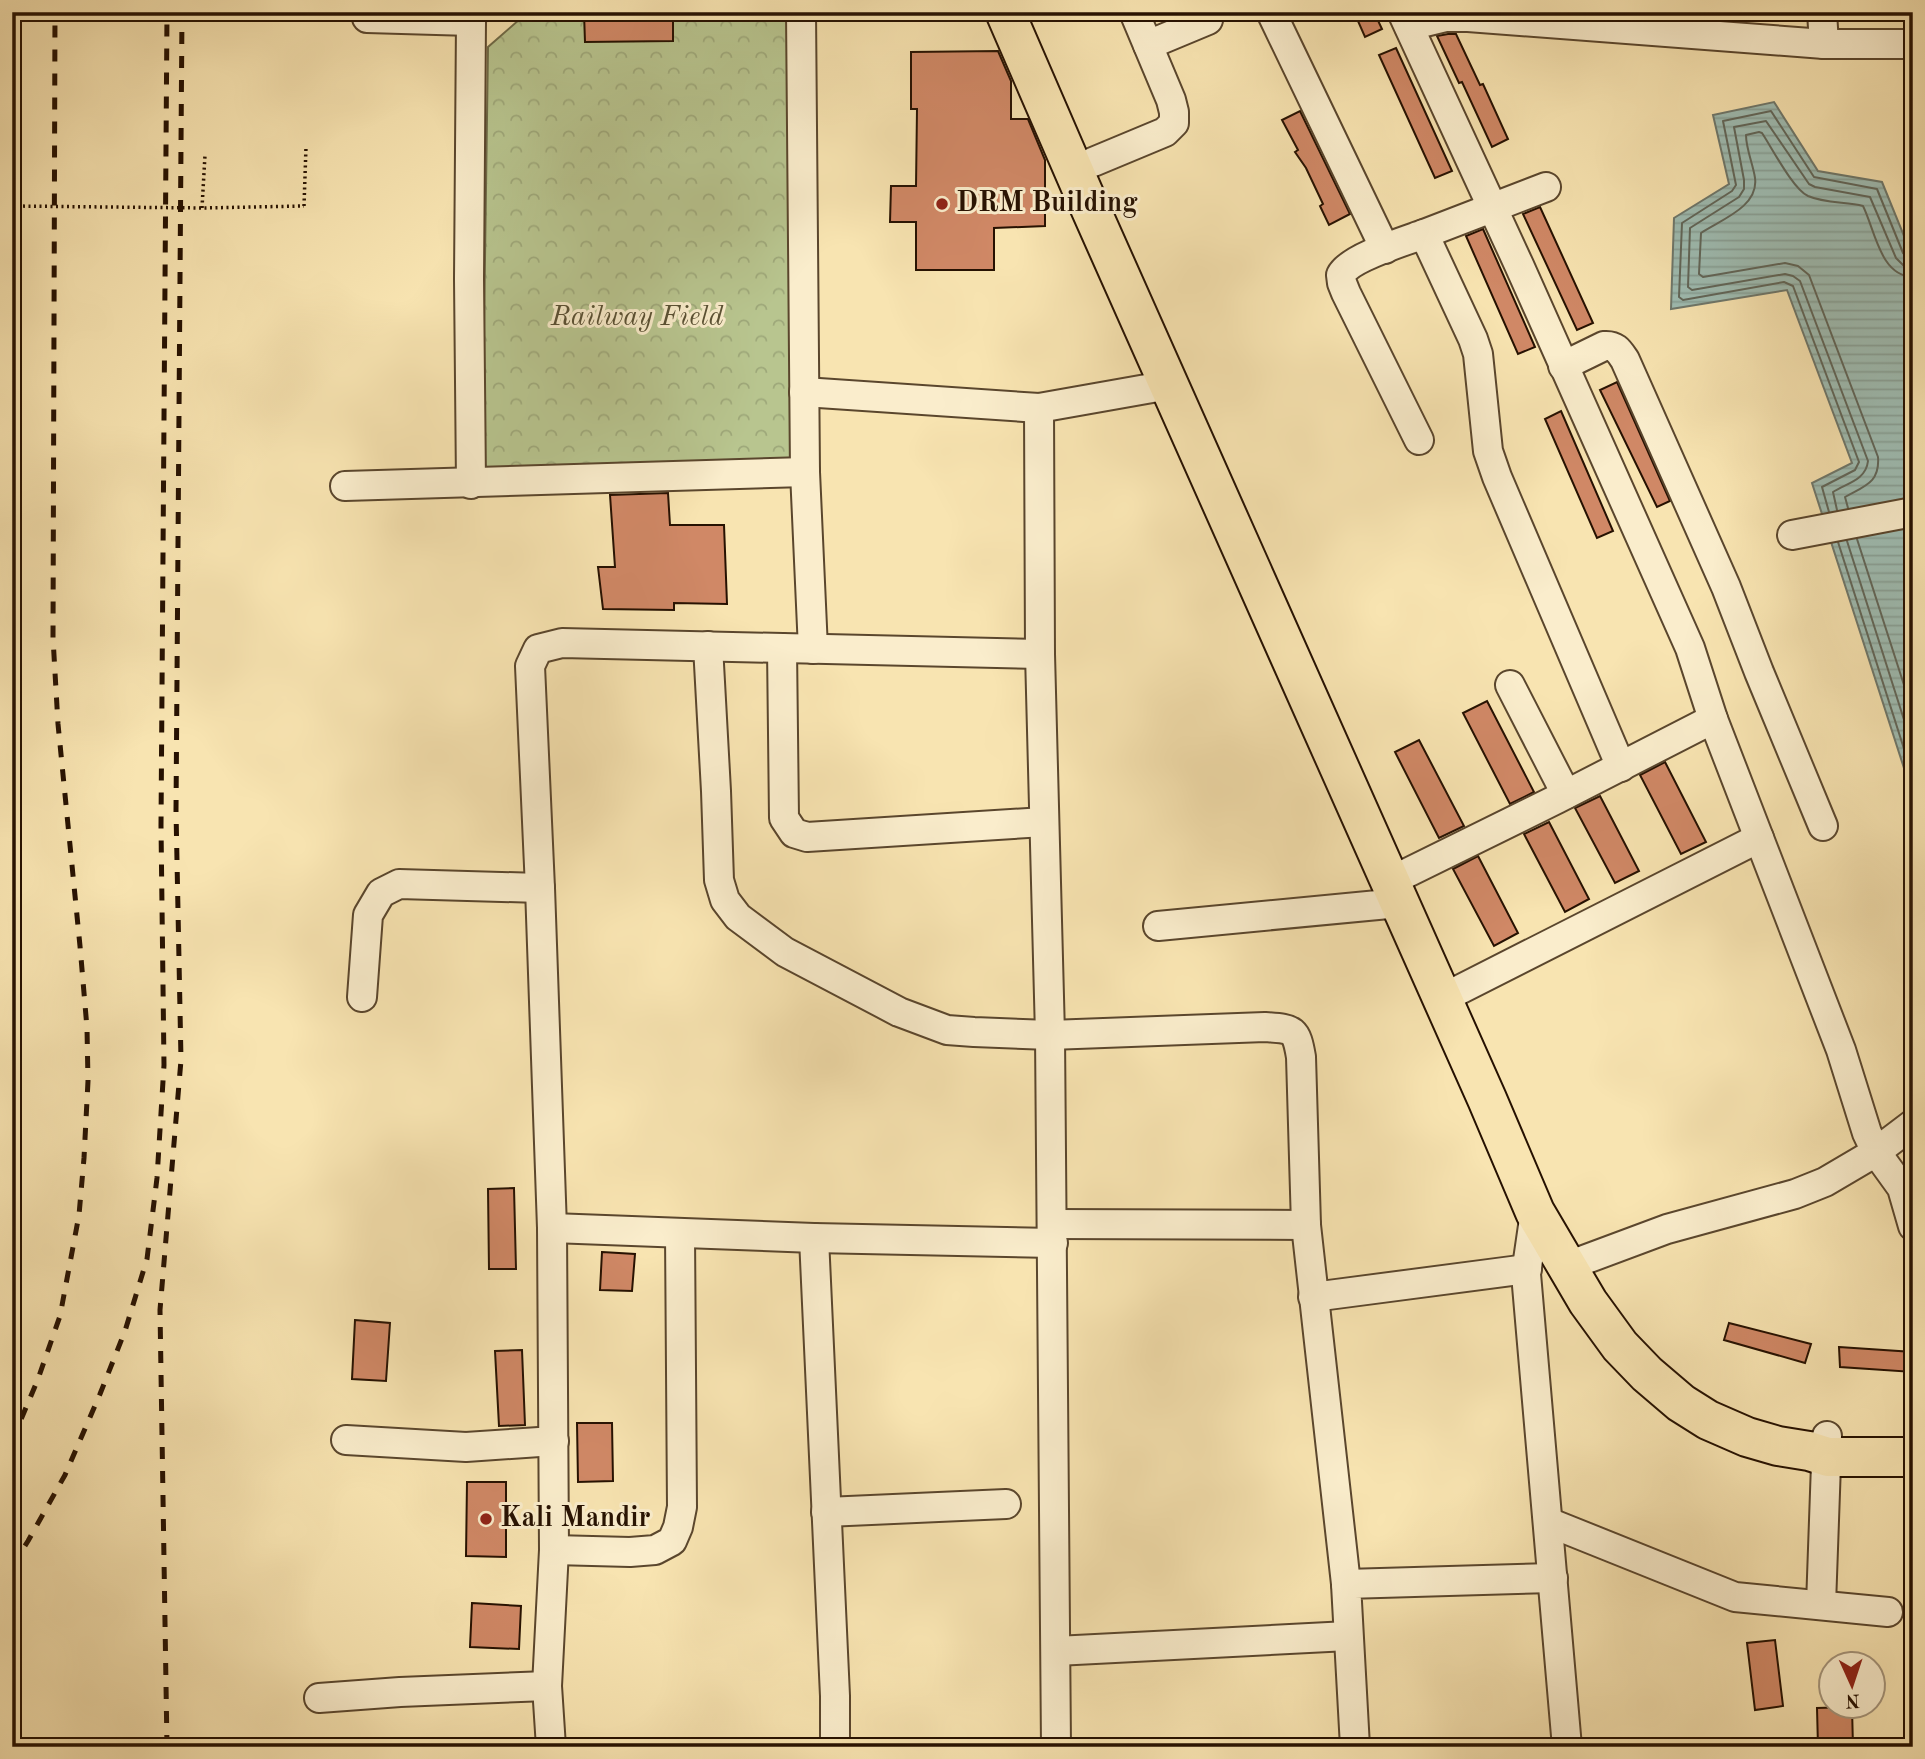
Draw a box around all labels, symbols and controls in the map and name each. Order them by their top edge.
place label: DRM Building [956,190,1138,218]
marker: DRM Building [934,196,950,212]
park label: Railway Field [550,304,724,332]
place label: Kali Mandir [500,1505,651,1533]
marker: Kali Mandir [478,1511,494,1527]
north arrow [1816,1650,1886,1720]
text: N [1845,1690,1861,1709]

